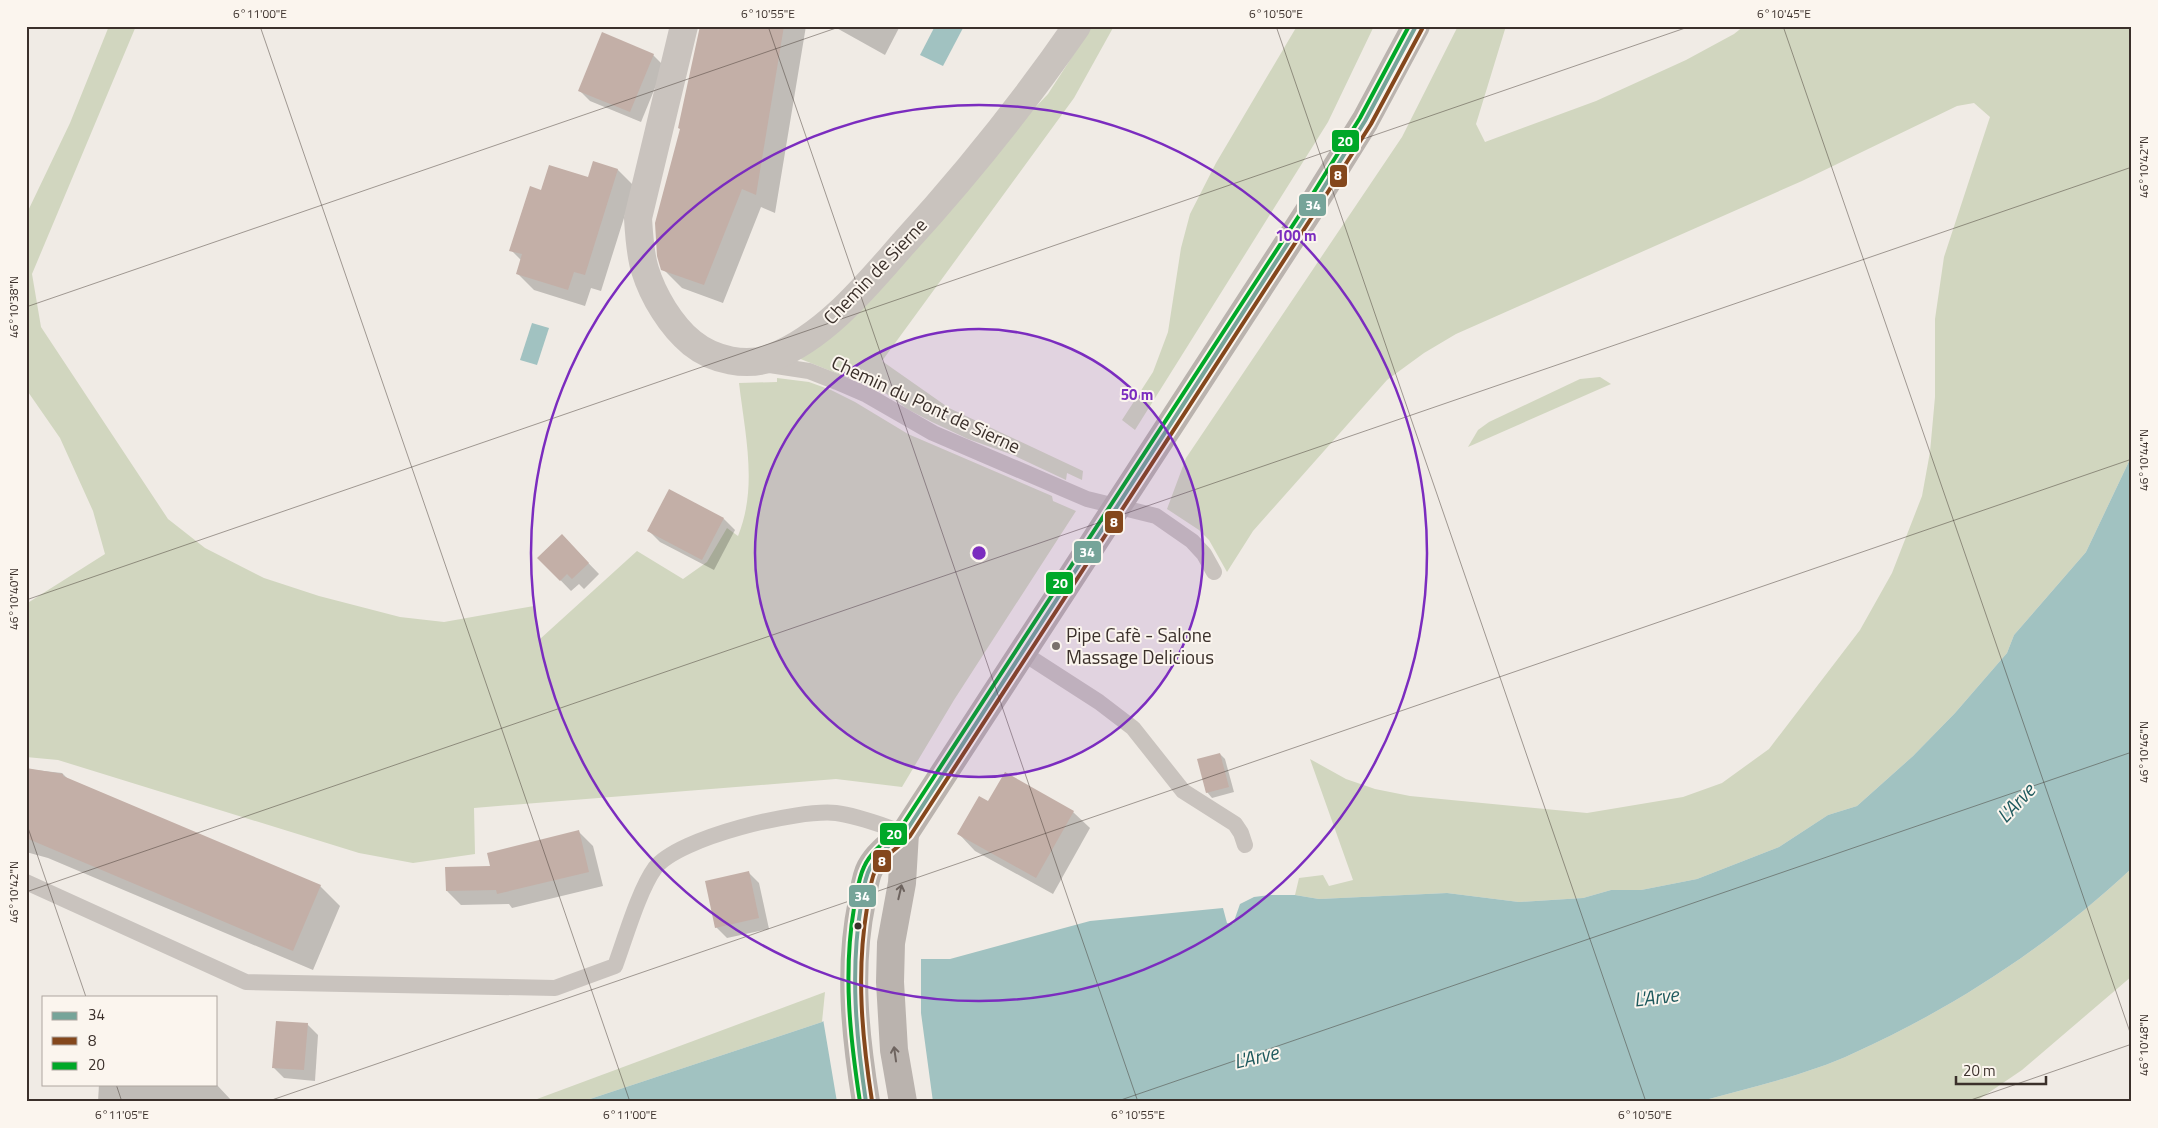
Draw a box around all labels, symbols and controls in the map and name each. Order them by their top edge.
text: 6°11'00"E [233,4,287,23]
text: 6°10'55"E [741,4,795,23]
text: 6°10'50"E [1249,4,1303,23]
text: 6°10'45"E [1757,4,1811,23]
line badge: 20 [1331,129,1360,153]
text: 20 [1337,130,1353,151]
text: 46°10'42"N [2134,136,2153,198]
line badge: 8 [1329,164,1348,188]
text: 8 [1334,164,1342,185]
line badge: 34 [1298,193,1327,217]
text: 34 [1305,194,1321,215]
street label: Chemin de Sierne [816,211,933,331]
text: 100 m [1275,224,1317,247]
text: 46°10'38"N [4,276,23,338]
street label: Chemin du Pont de Sierne [827,347,1025,460]
text: 50 m [1121,383,1153,406]
text: 46°10'44"N [2134,429,2153,491]
line badge: 8 [1104,510,1124,534]
text: 8 [1110,511,1118,532]
line badge: 34 [1073,540,1102,564]
text: 34 [1079,541,1095,562]
centre of rings [970,544,988,562]
text: 46°10'40"N [4,568,23,630]
line badge: 20 [1045,571,1074,595]
text: 20 [1052,572,1068,593]
place label: Pipe Cafè - Salone Massage Delicious [1066,620,1214,671]
marker: Pipe Cafè - Salone Massage Delicious [1050,640,1062,652]
text: 46°10'46"N [2134,721,2153,783]
water label: L'Arve [1989,774,2043,830]
line badge: 20 [879,822,908,846]
text: 20 [886,823,902,844]
line badge: 8 [872,849,892,873]
text: 8 [878,850,886,871]
text: 46°10'42"N [4,861,23,923]
line badge: 34 [848,884,877,908]
text: 34 [854,885,870,906]
one-way arrow [896,885,905,901]
unlabelled marker [853,921,863,931]
water label: L'Arve [1632,978,1682,1015]
legend [42,996,218,1086]
text: 34 [88,1003,105,1026]
text: 46°10'48"N [2134,1014,2153,1076]
text: 8 [88,1029,96,1052]
water label: L'Arve [1231,1036,1283,1077]
one-way arrow [890,1046,900,1062]
text: 20 [88,1053,105,1076]
scale bar [1956,1053,2046,1085]
text: 20 m [1963,1059,1996,1082]
text: 6°11'05"E [95,1105,149,1124]
text: 6°11'00"E [603,1105,657,1124]
text: 6°10'55"E [1111,1105,1165,1124]
text: 6°10'50"E [1618,1105,1672,1124]

